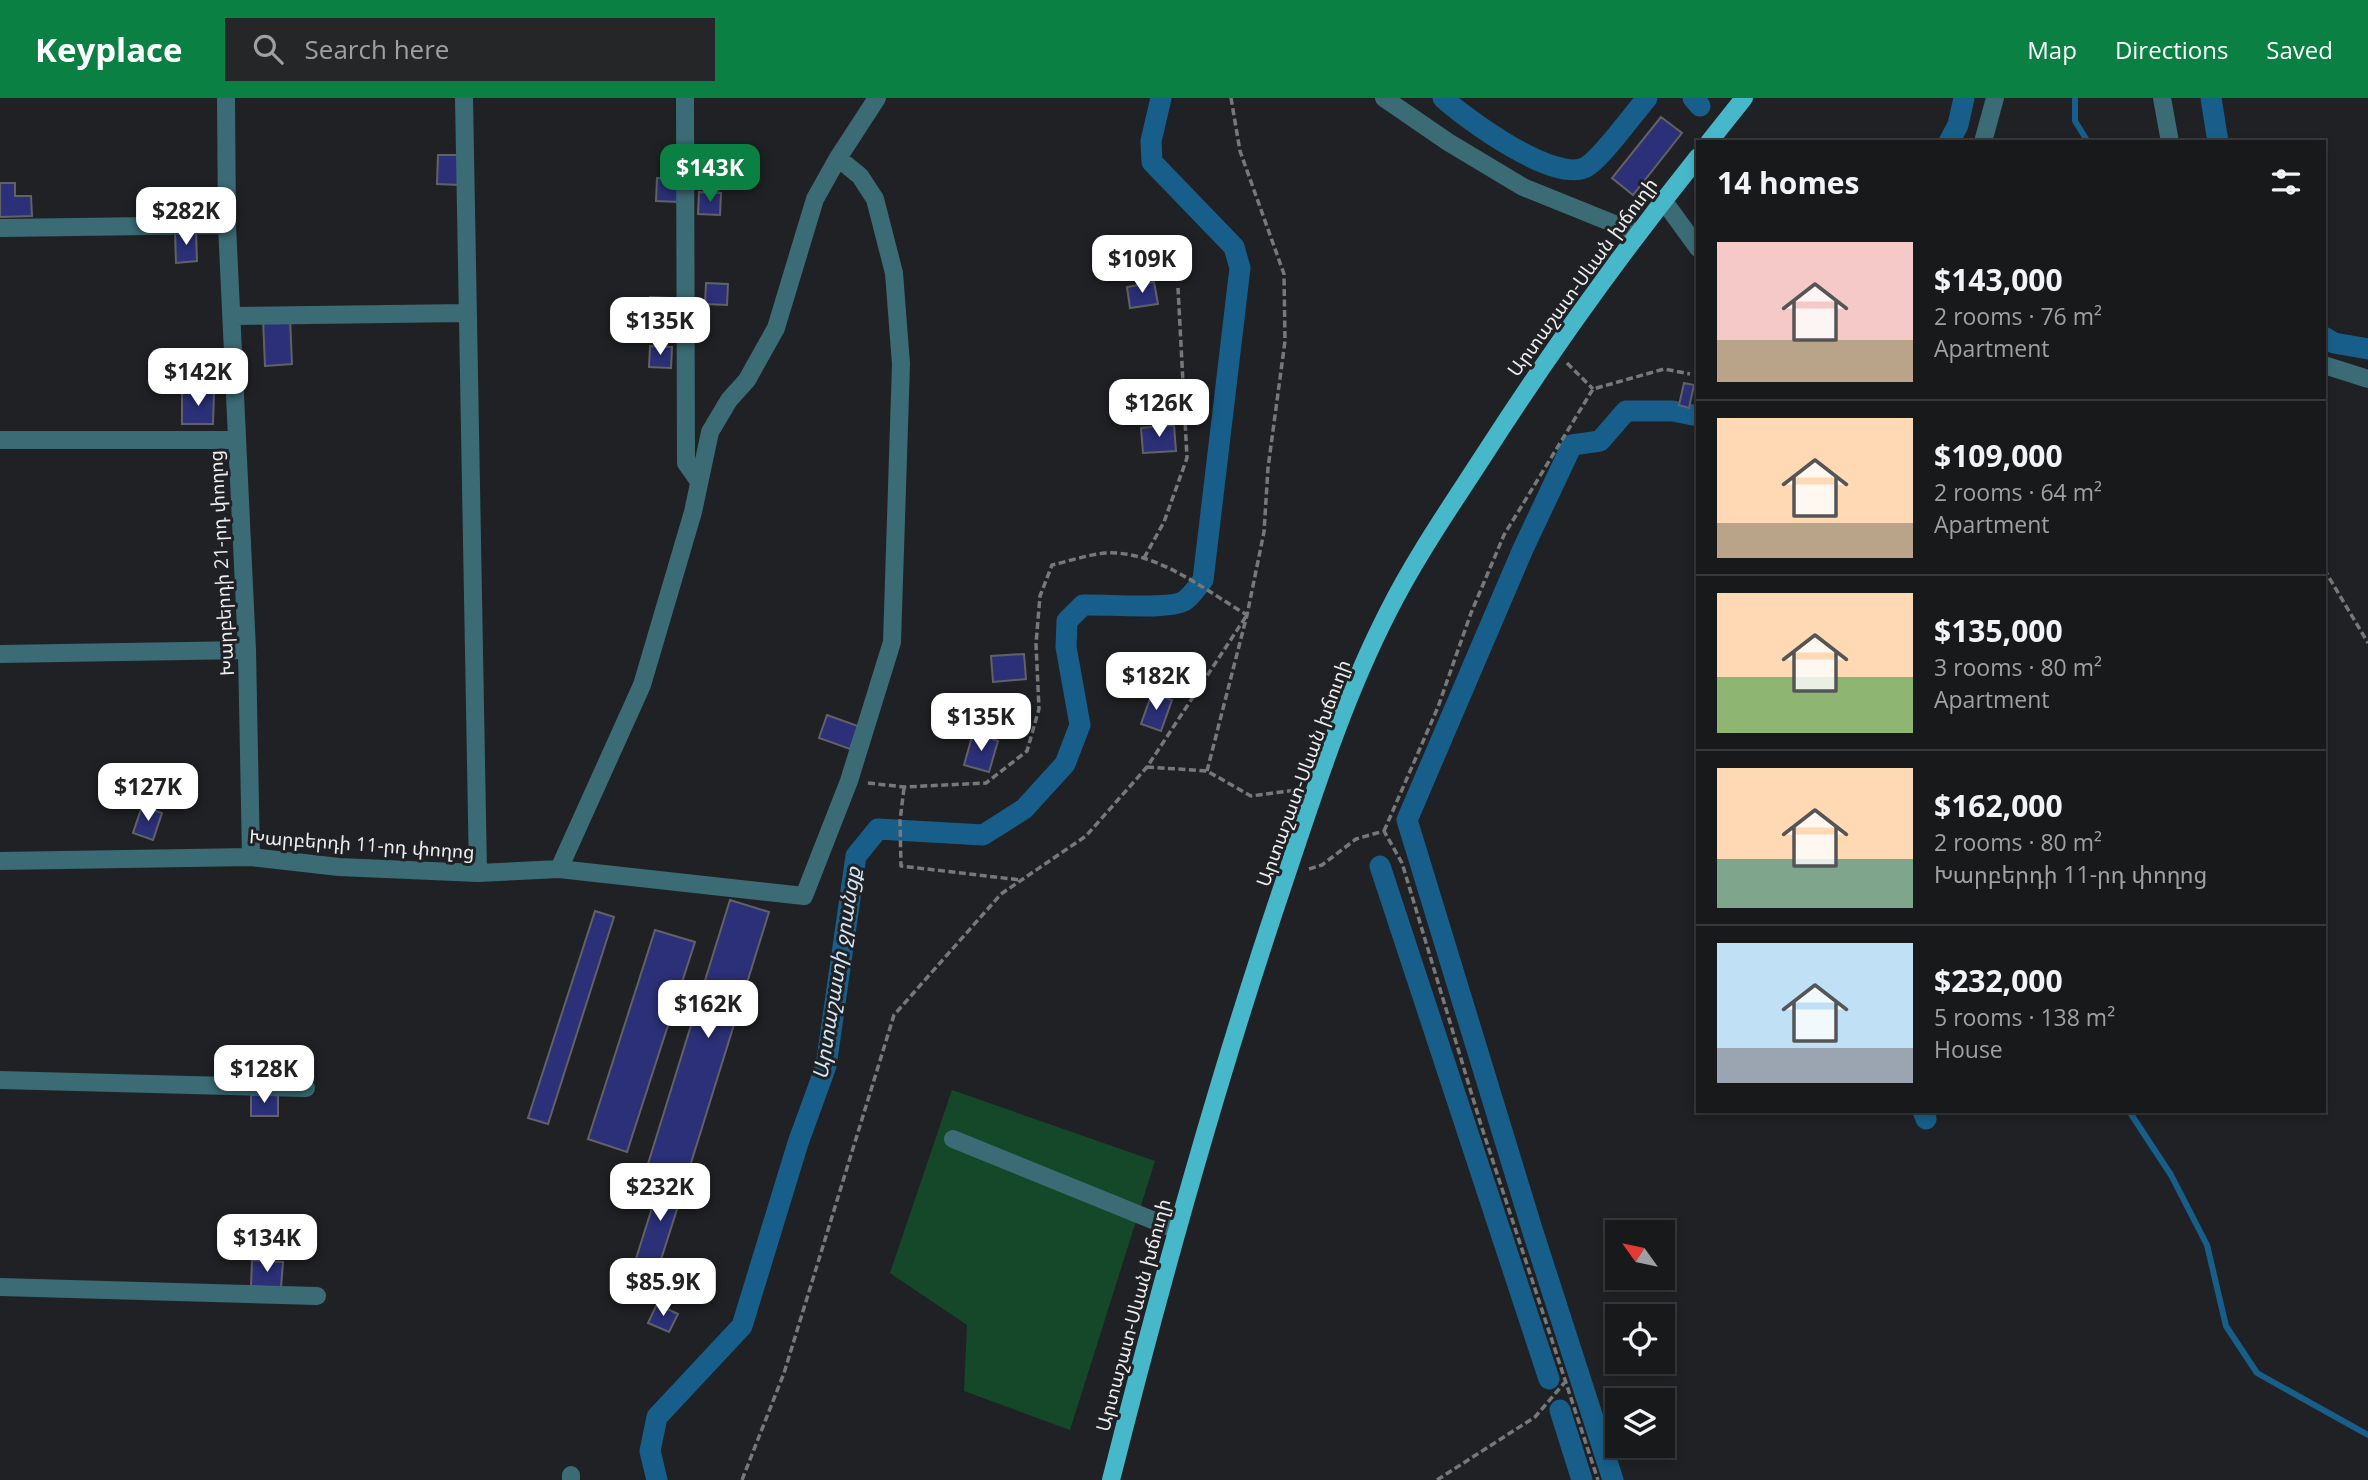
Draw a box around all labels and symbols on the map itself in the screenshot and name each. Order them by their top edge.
pin: $143K [661,144,759,204]
street label: Արտաշատ-Սևան խճուղի [1501,172,1663,382]
pin: $282K [137,188,235,247]
pin: $109K [1093,236,1191,295]
pin: $135K [611,298,709,357]
pin: $142K [149,348,247,408]
pin: $126K [1110,380,1208,439]
street label: Խարբերդի 21-րդ փողոց [202,450,240,676]
pin: $182K [1107,652,1205,712]
street label: Արտաշատ-Սևան խճուղի [1250,656,1356,890]
pin: $135K [932,694,1030,753]
pin: $127K [99,764,197,823]
street label: Խարբերդի 11-րդ փողոց [248,823,476,865]
water label: Արտաշատի ջրանցք [805,863,867,1081]
pin: $162K [659,981,757,1040]
pin: $128K [215,1046,313,1105]
pin: $232K [611,1164,709,1223]
street label: Արտաշատ-Սևան խճուղի [1089,1196,1177,1434]
pin: $134K [218,1214,316,1274]
north arrow [1605,1220,1675,1290]
pin: $85.9K [606,1258,720,1318]

